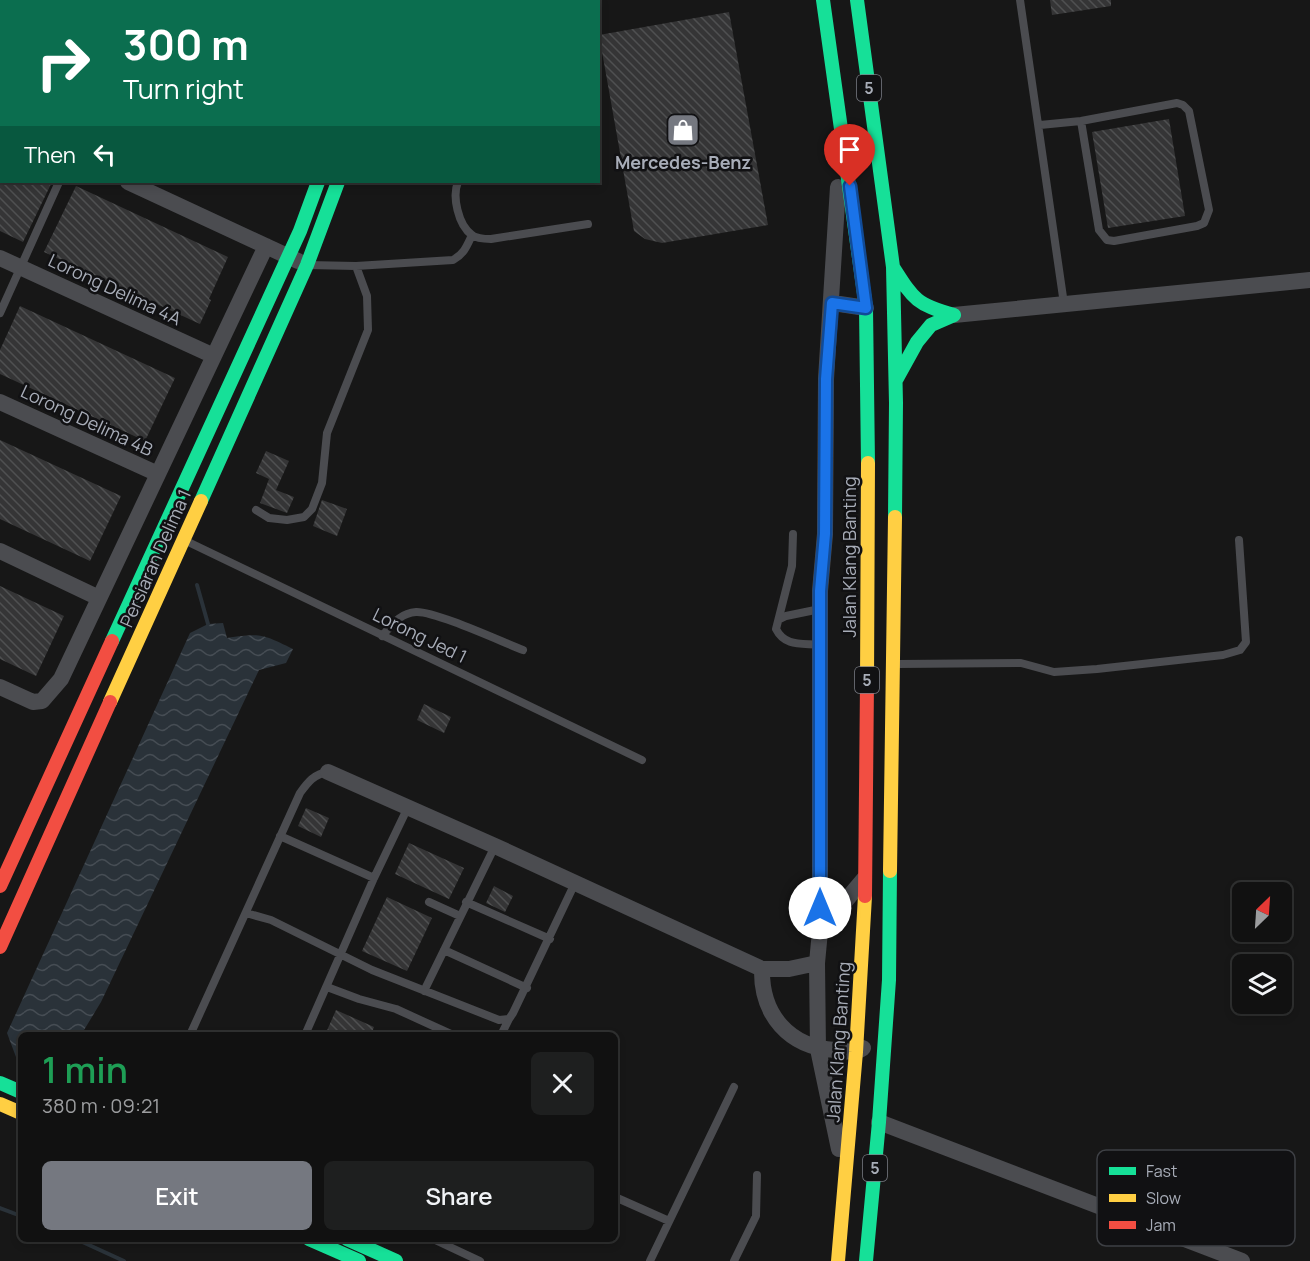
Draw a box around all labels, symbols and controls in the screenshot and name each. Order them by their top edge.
text: 300 m [123,15,249,73]
icon: right [24,24,102,102]
text: Turn right [123,70,244,107]
road number: 5 [857,75,881,101]
shop icon: Mercedes-Benz [665,112,701,148]
pin [824,124,875,186]
icon: arrive [833,133,866,166]
icon: left [88,138,121,171]
text: Then [24,140,76,170]
place label: Mercedes-Benz [615,150,751,174]
street label: Lorong Delima 4A [45,248,186,331]
street label: Lorong Delima 4B [17,379,157,461]
street label: Jalan Klang Banting [837,476,861,638]
street label: Persiaran Delima 1 [114,485,196,631]
street label: Lorong Jed 1 [369,602,471,668]
road number: 5 [855,667,879,693]
position arrow [788,876,852,940]
north arrow [1232,882,1292,942]
map controls [1232,882,1292,1014]
button: layers [1232,954,1292,1014]
street label: Jalan Klang Banting [820,961,856,1123]
text: 1 min [42,1045,128,1094]
button: close [531,1052,594,1115]
text: 380 m · 09:21 [42,1092,160,1119]
legend [1097,1150,1295,1246]
road number: 5 [863,1155,887,1181]
text: Fast [1146,1160,1177,1182]
button: Exit [42,1161,312,1230]
button: Share [324,1161,594,1230]
text: Slow [1146,1187,1181,1209]
text: Jam [1146,1214,1176,1236]

